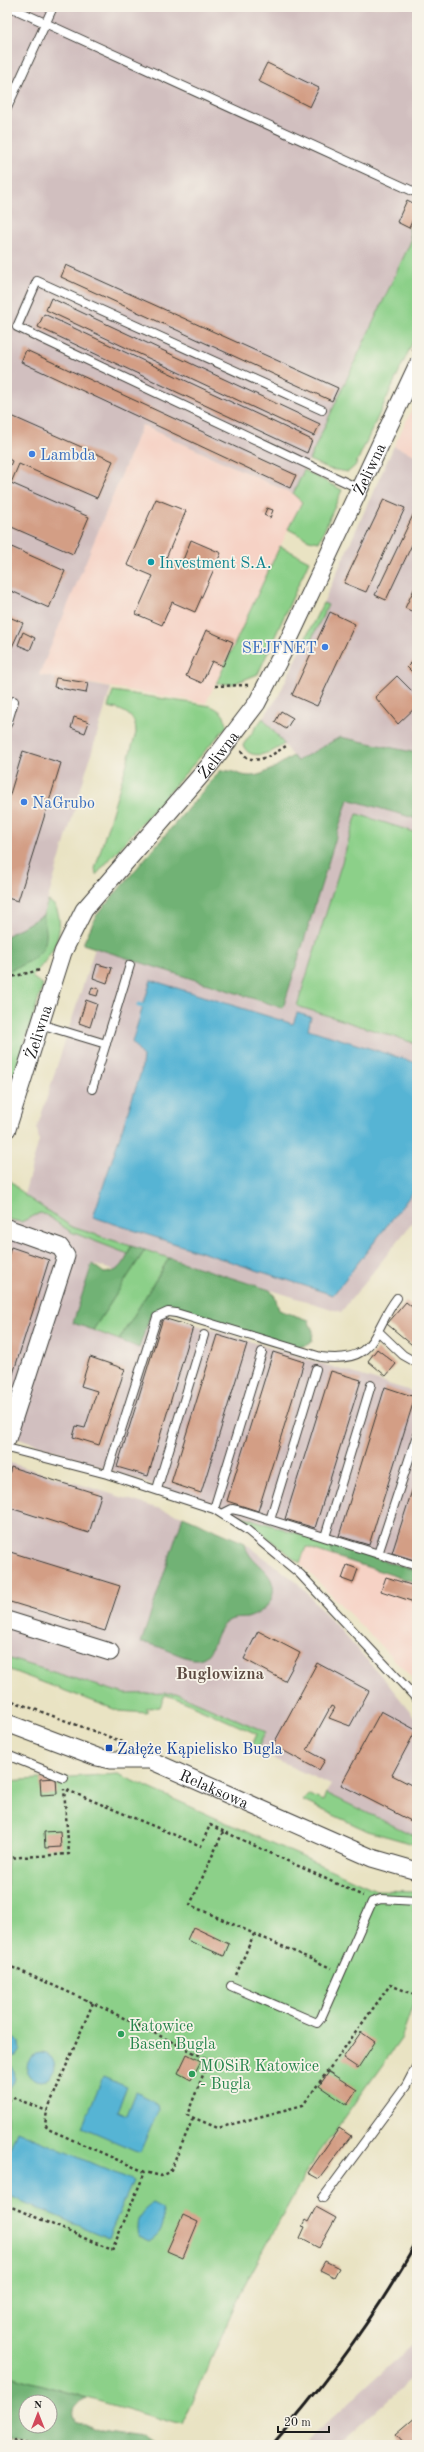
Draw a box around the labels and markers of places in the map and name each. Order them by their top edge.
place label: Lambda [40,448,96,464]
marker: Lambda [27,449,37,459]
place label: Investment S.A. [159,556,271,572]
marker: Investment S.A. [146,557,156,567]
place label: SEJFNET [242,641,317,657]
marker: SEJFNET [320,642,330,652]
place label: NaGrubo [32,796,95,812]
marker: NaGrubo [19,797,29,807]
place label: Załęże Kąpielisko Bugla [117,1742,283,1758]
marker: Załęże Kąpielisko Bugla [104,1743,114,1753]
place label: Katowice Basen Bugla [129,2019,216,2053]
marker: Katowice Basen Bugla [116,2029,126,2039]
place label: MOSiR Katowice - Bugla [200,2059,319,2093]
marker: MOSiR Katowice - Bugla [187,2069,197,2079]

